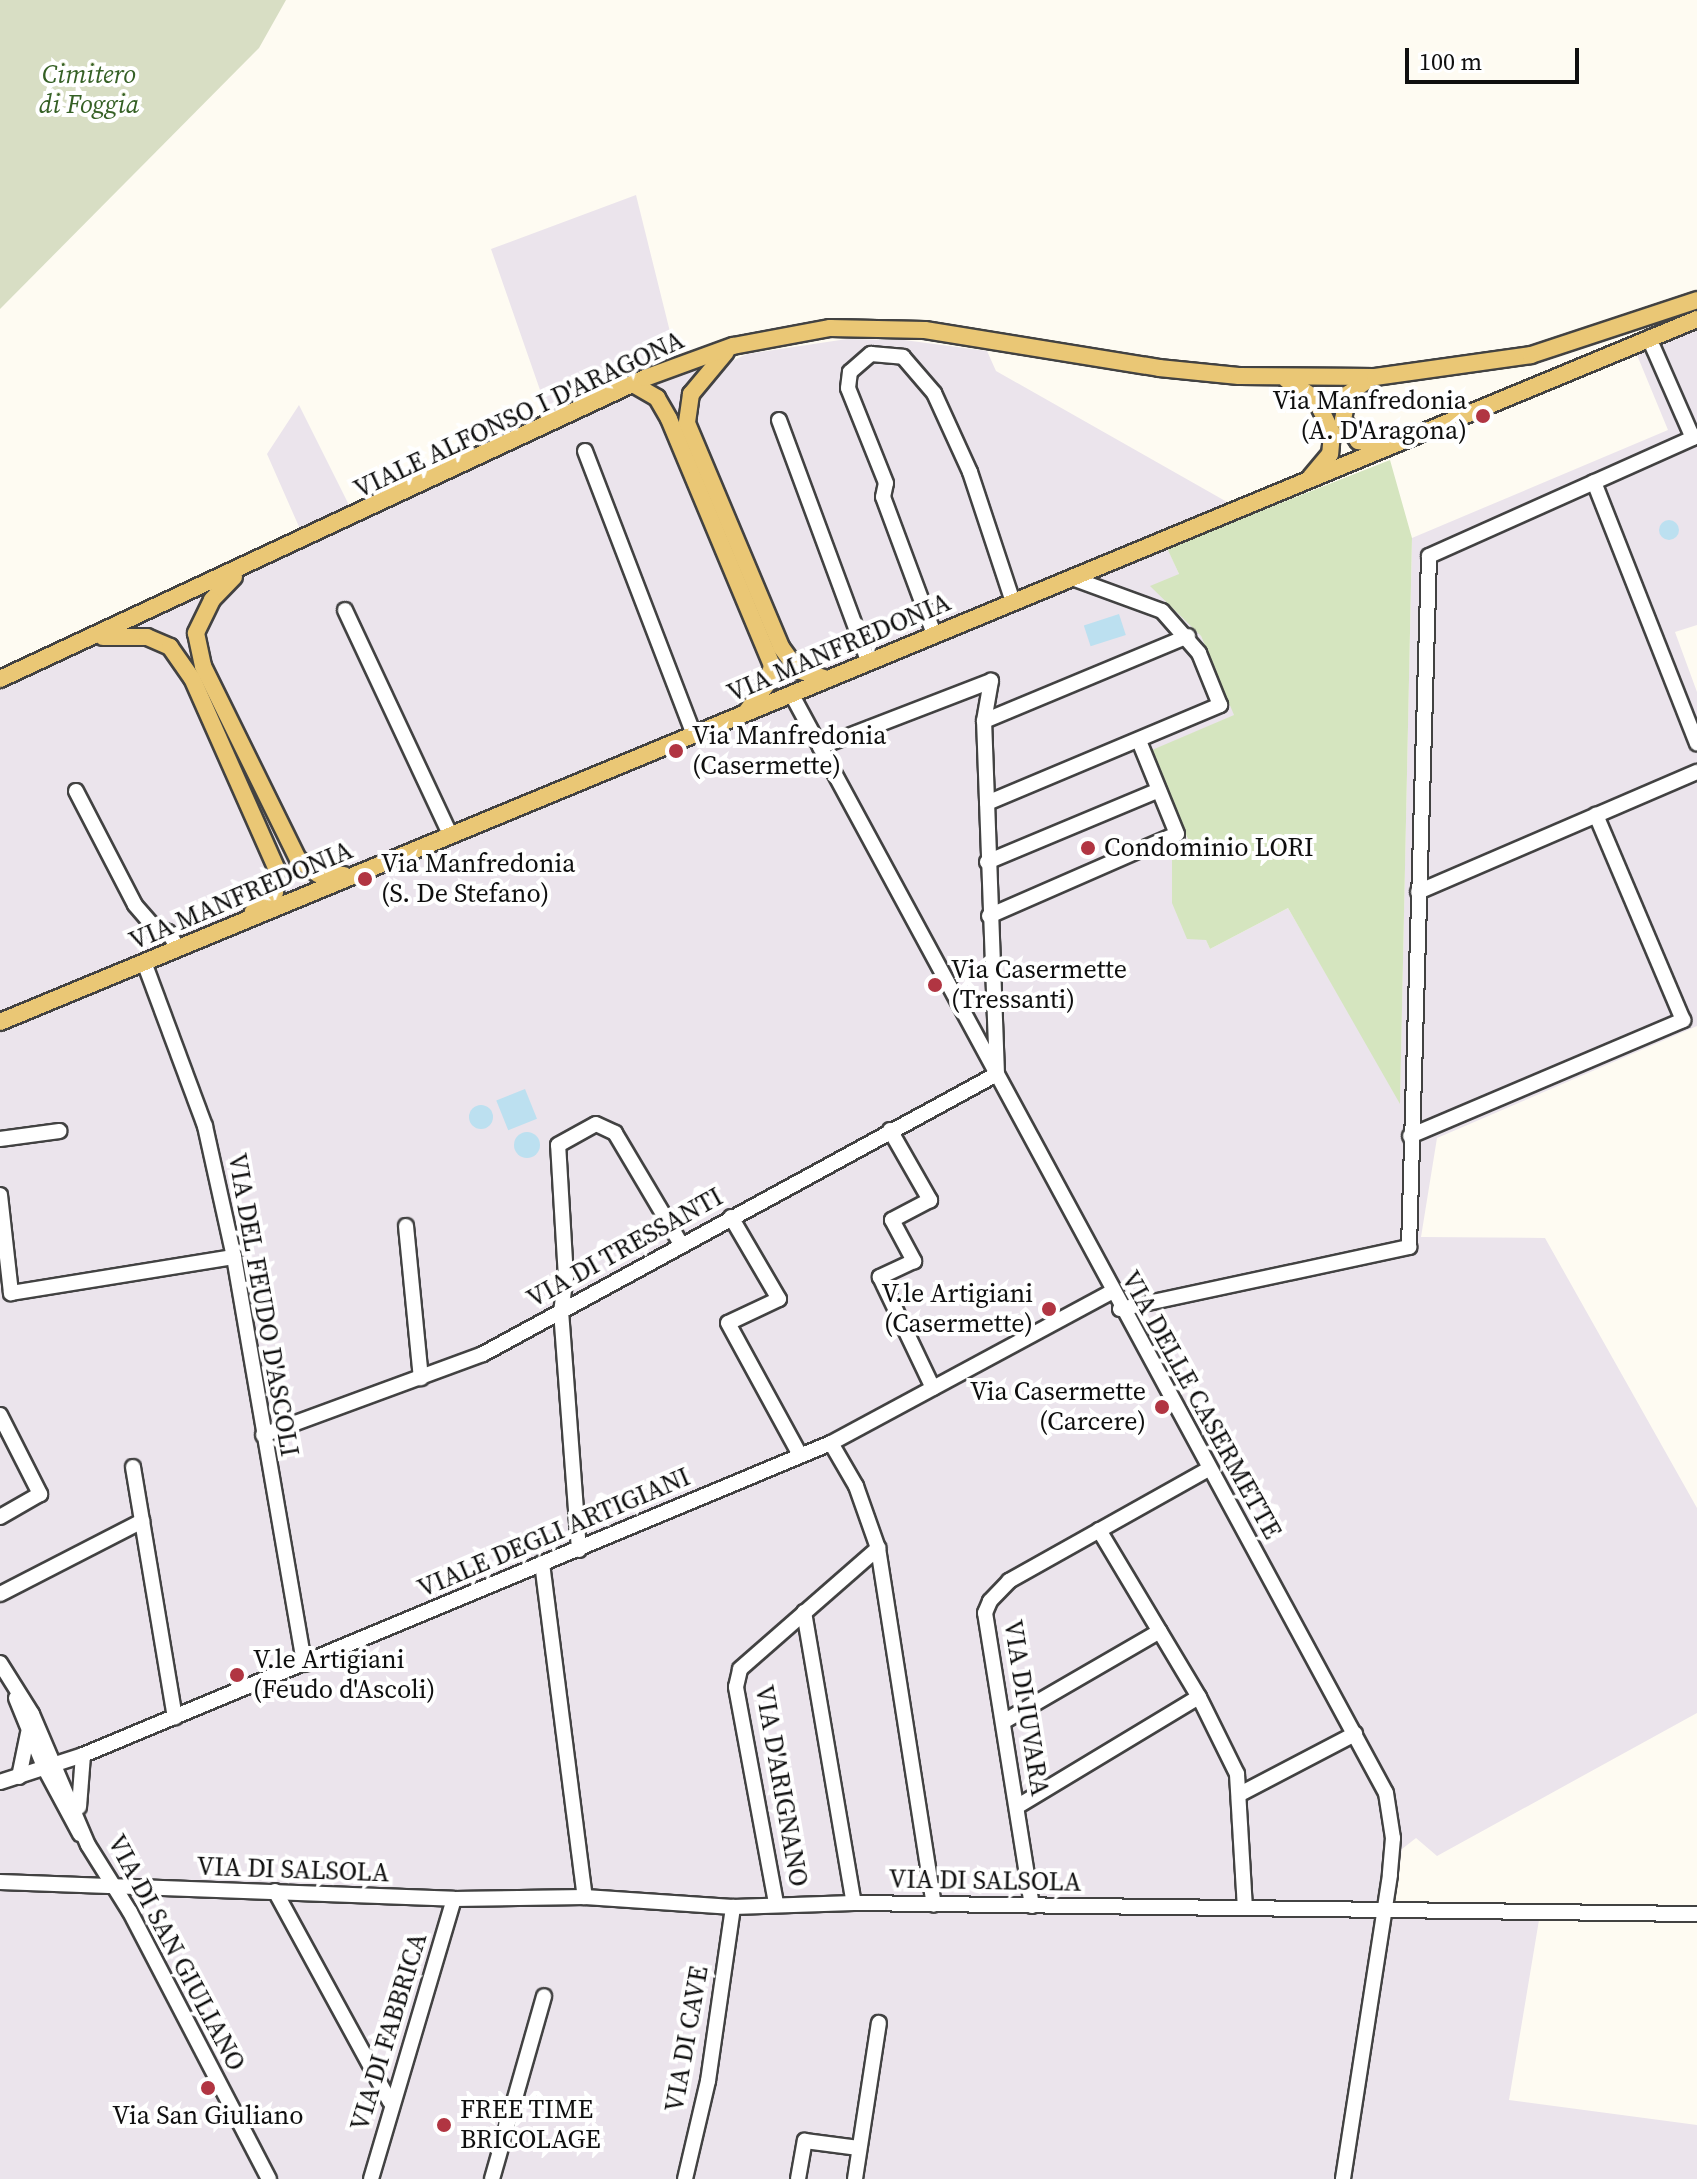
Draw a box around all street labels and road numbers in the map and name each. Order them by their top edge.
street label: VIALE ALFONSO I D'ARAGONA [349,325,689,505]
street label: VIA MANFREDONIA [723,587,955,709]
street label: VIA MANFREDONIA [125,835,357,957]
street label: VIA DEL FEUDO D'ASCOLI [221,1151,305,1459]
street label: VIA DI TRESSANTI [521,1181,729,1315]
street label: VIA DELLE CASERMETTE [1114,1266,1288,1544]
street label: VIALE DEGLI ARTIGIANI [413,1461,695,1605]
street label: VIA DI IUVARA [997,1618,1055,1798]
street label: VIA D'ARIGNANO [748,1683,814,1889]
street label: VIA DI SAN GIULIANO [100,1830,252,2076]
street label: VIA DI SALSOLA [196,1851,390,1889]
street label: VIA DI SALSOLA [888,1864,1082,1898]
street label: VIA DI FABBRICA [344,1929,434,2135]
street label: VIA DI CAVE [659,1964,715,2114]

